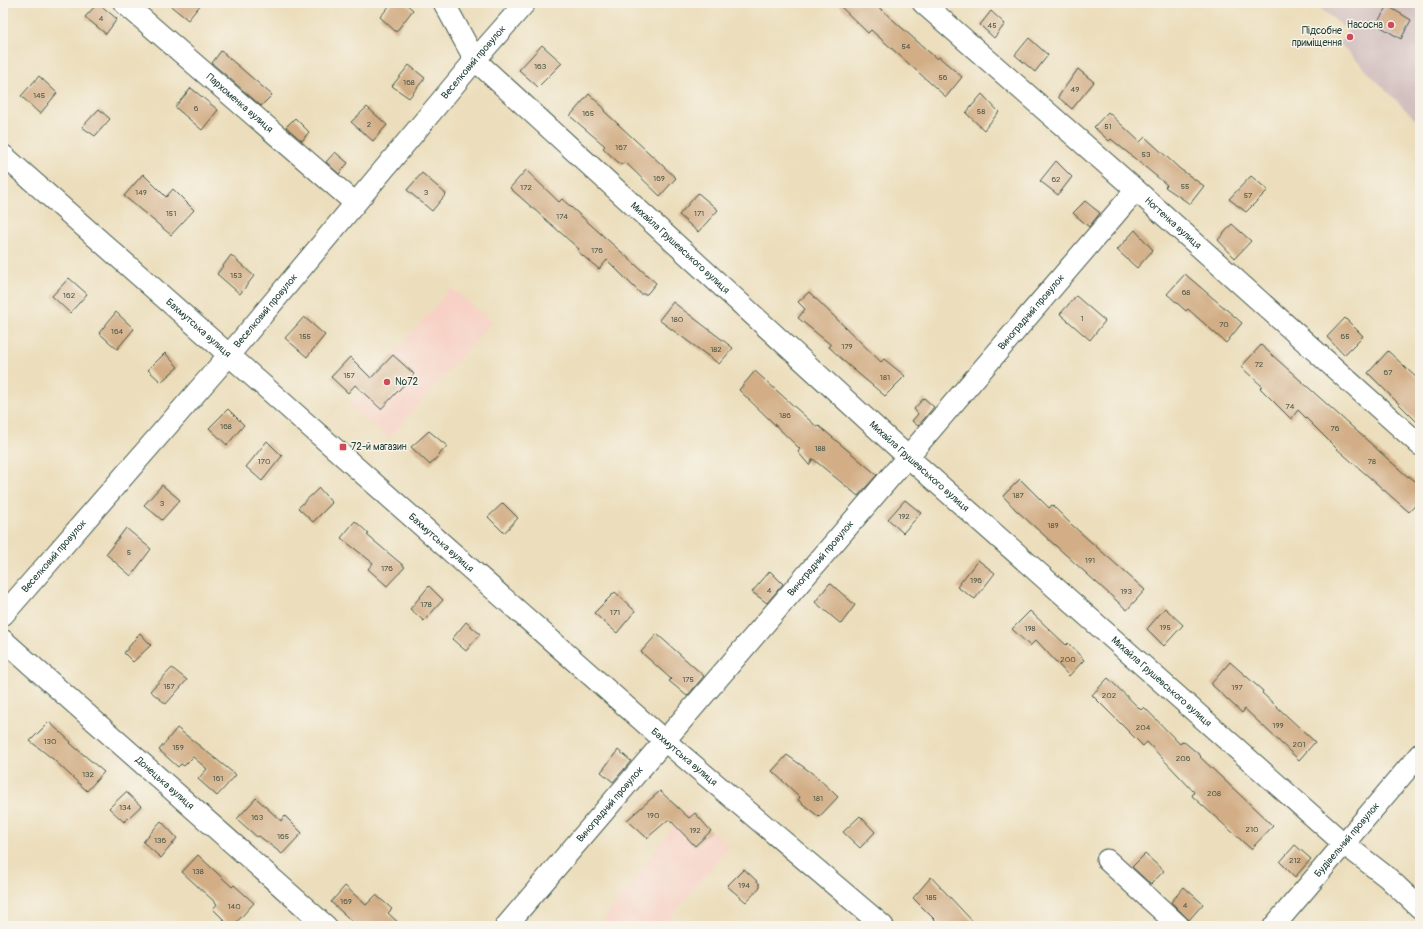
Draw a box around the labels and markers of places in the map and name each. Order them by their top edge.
place label: Насосна [1347,19,1383,31]
marker: Насосна [1386,20,1396,30]
place label: Підсобне приміщення [1292,25,1342,49]
marker: Підсобне приміщення [1345,32,1355,42]
place label: №72 [395,376,418,388]
marker: №72 [382,377,392,387]
place label: 72-й магазин [351,441,407,453]
marker: 72-й магазин [338,442,348,452]

